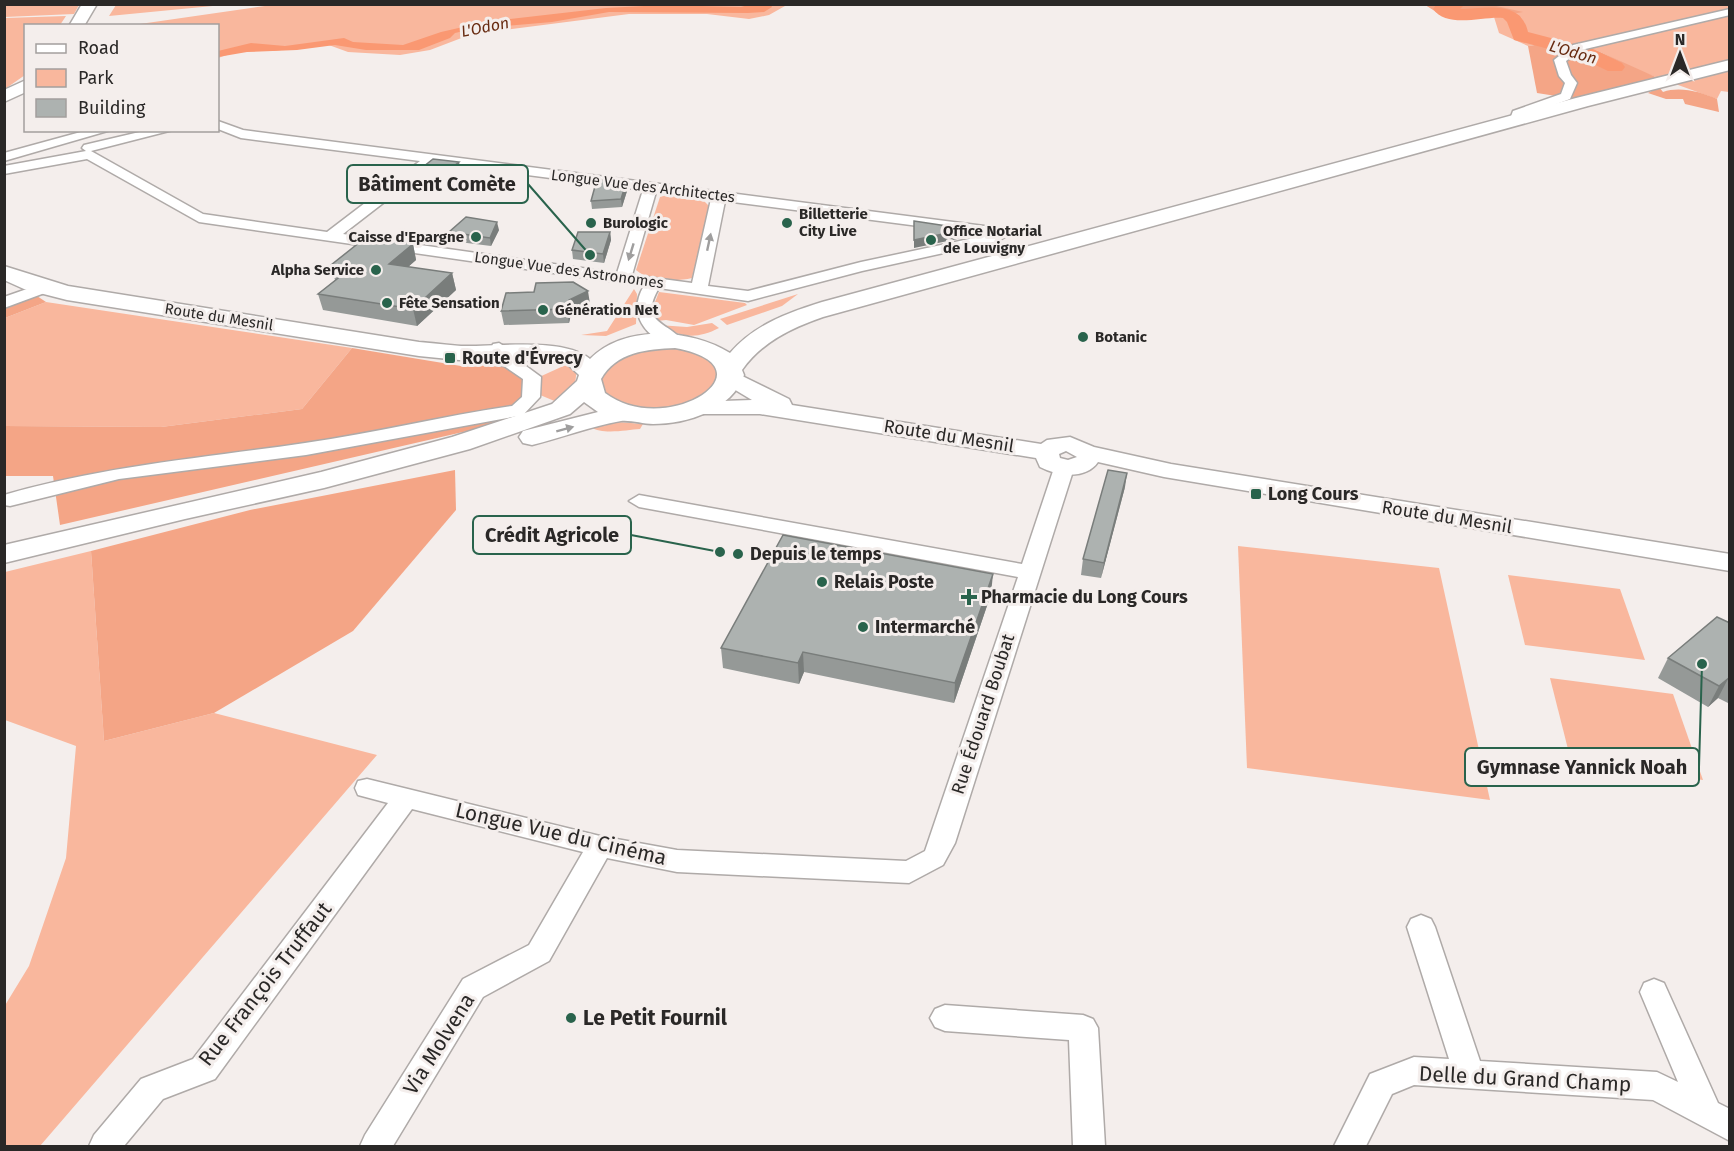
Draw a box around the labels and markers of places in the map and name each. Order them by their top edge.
callout: Bâtiment Comète [347,165,528,203]
place label: Billetterie City Live [799,205,868,240]
place label: Burologic [603,214,669,232]
marker: Burologic [584,216,598,230]
marker: Billetterie City Live [780,216,794,230]
place label: Office Notarial de Louvigny [943,222,1042,257]
place label: Caisse d'Epargne [348,228,464,246]
marker: Caisse d'Epargne [469,230,483,244]
marker: Office Notarial de Louvigny [924,233,938,247]
place label: Alpha Service [270,261,364,279]
marker: Alpha Service [369,263,383,277]
place label: Fête Sensation [399,294,500,312]
marker: Fête Sensation [380,296,394,310]
place label: Génération Net [555,301,659,319]
marker: Génération Net [536,303,550,317]
place label: Botanic [1095,328,1148,346]
marker: Botanic [1076,330,1090,344]
place label: Route d'Évrecy [462,346,583,369]
marker: Route d'Évrecy [443,351,457,365]
place label: Long Cours [1268,483,1359,505]
marker: Long Cours [1249,487,1263,501]
callout: Crédit Agricole [473,516,631,554]
place label: Depuis le temps [750,543,882,565]
marker: Depuis le temps [731,547,745,561]
place label: Relais Poste [834,571,934,593]
marker: Relais Poste [815,575,829,589]
place label: Pharmacie du Long Cours [981,586,1188,608]
marker: Pharmacie du Long Cours [962,590,976,604]
place label: Intermarché [875,616,975,638]
marker: Intermarché [856,620,870,634]
callout: Gymnase Yannick Noah [1465,748,1699,786]
place label: Le Petit Fournil [583,1005,728,1031]
marker: Le Petit Fournil [564,1011,578,1025]

